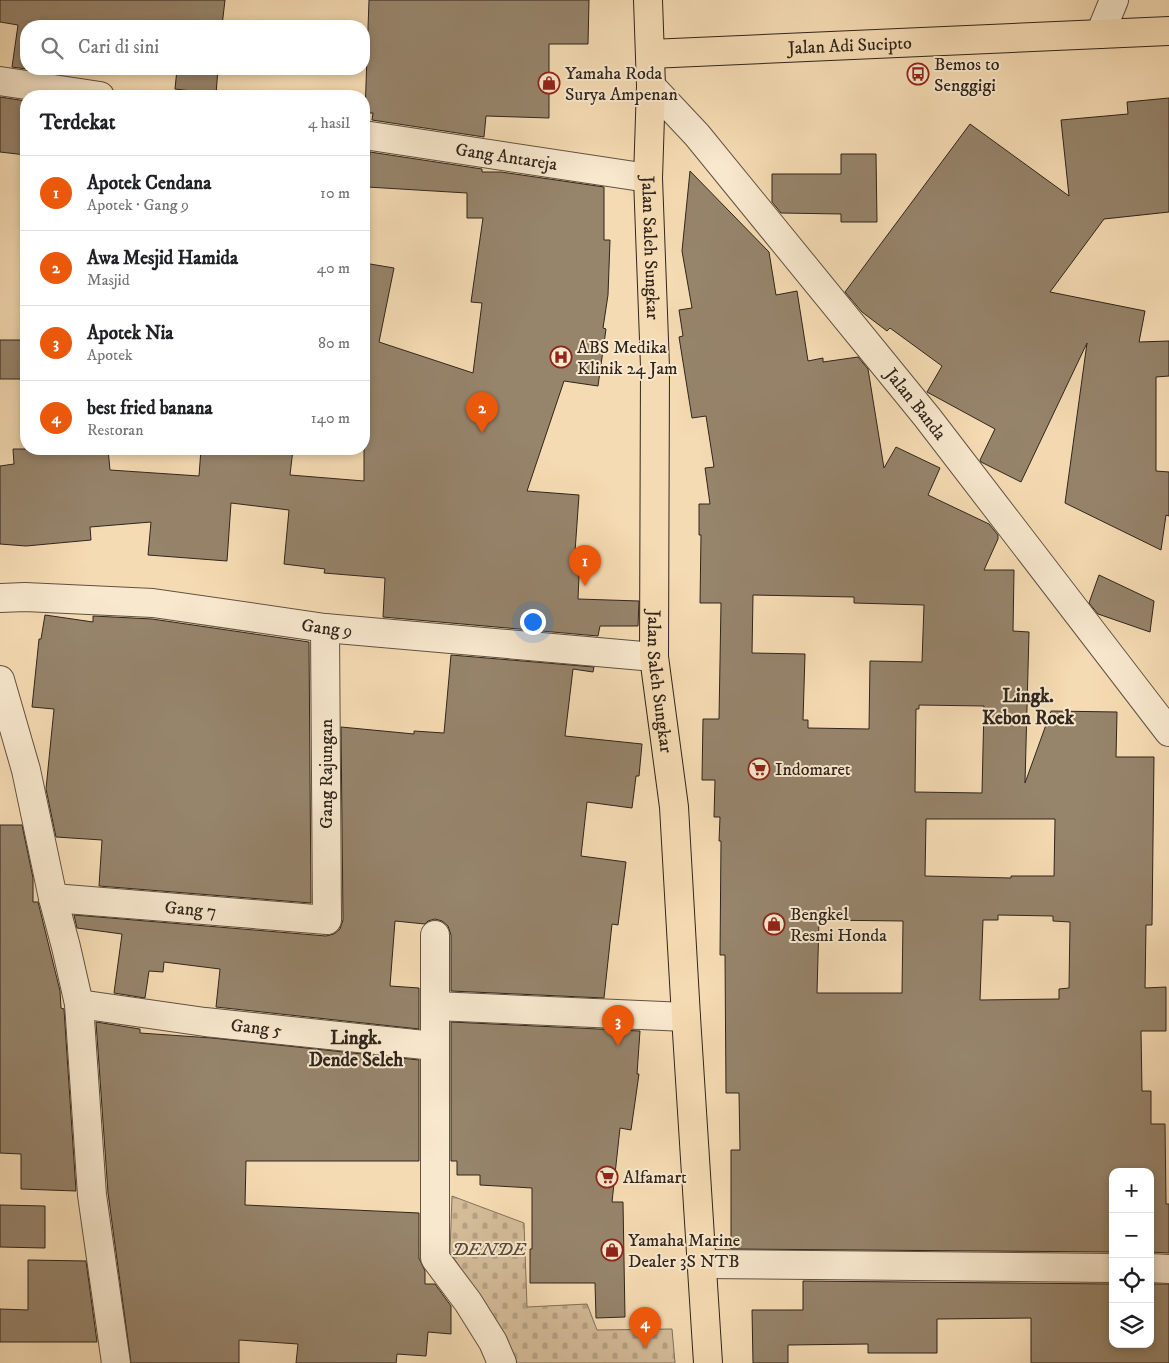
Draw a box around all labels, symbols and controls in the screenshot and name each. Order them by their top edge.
search box [20,20,370,75]
street label: Jalan Adi Sucipto [785,32,912,60]
icon: search [38,34,66,62]
text: Cari di sini [78,36,159,59]
place label: Bemos to Senggigi [934,54,1000,97]
bus stop icon: Bemos to Senggigi [906,62,930,86]
place label: Yamaha Roda Surya Ampenan [565,63,678,106]
shop icon: Yamaha Roda Surya Ampenan [537,71,561,95]
text: Terdekat [40,110,115,136]
text: 4 hasil [308,113,350,133]
street label: Gang Antareja [454,139,559,176]
text: Apotek Cendana [87,172,211,195]
street label: Jalan Saleh Sungkar [636,174,663,320]
text: 1 [53,183,59,203]
text: 10 m [320,183,350,203]
text: Apotek · Gang 9 [87,195,189,215]
text: Awa Mesjid Hamida [87,247,238,270]
text: 2 [52,258,60,278]
text: 40 m [317,258,350,278]
text: Masjid [87,270,130,290]
text: Apotek Nia [87,322,173,345]
text: 3 [53,333,59,353]
text: 80 m [318,333,350,353]
place label: ABS Medika Klinik 24 Jam [577,337,678,380]
text: Apotek [87,345,133,365]
hospital icon: ABS Medika Klinik 24 Jam [549,345,573,369]
street label: Jalan Banda [878,363,951,445]
pin: 2 [466,392,498,433]
text: best fried banana [87,397,213,420]
text: 4 [51,408,61,428]
text: 140 m [311,408,350,428]
text: Restoran [87,420,144,440]
pin: 1 [569,545,601,586]
street label: Jalan Saleh Sungkar [642,608,677,755]
your location [520,609,546,635]
street label: Gang 9 [300,615,353,642]
district label: Lingk. Kebon Roek [982,685,1075,730]
street label: Gang Rajungan [316,718,338,829]
supermarket icon: Indomaret [747,757,771,781]
place label: Indomaret [775,759,851,781]
street label: Gang 7 [164,897,217,923]
place label: Bengkel Resmi Honda [790,904,887,947]
shop icon: Bengkel Resmi Honda [762,912,786,936]
pin: 3 [602,1005,634,1046]
street label: Gang 5 [230,1015,283,1042]
district label: Lingk. Dende Seleh [309,1027,404,1072]
supermarket icon: Alfamart [595,1165,619,1189]
place label: Alfamart [623,1167,687,1189]
map controls [1109,1168,1154,1348]
button: + [1109,1168,1154,1213]
button: − [1109,1213,1154,1258]
place label: Yamaha Marine Dealer 3S NTB [628,1230,740,1273]
shop icon: Yamaha Marine Dealer 3S NTB [600,1238,624,1262]
park label: DENDE [452,1239,527,1261]
button: locate [1109,1258,1154,1303]
button: layers [1109,1303,1154,1348]
pin: 4 [629,1307,661,1348]

